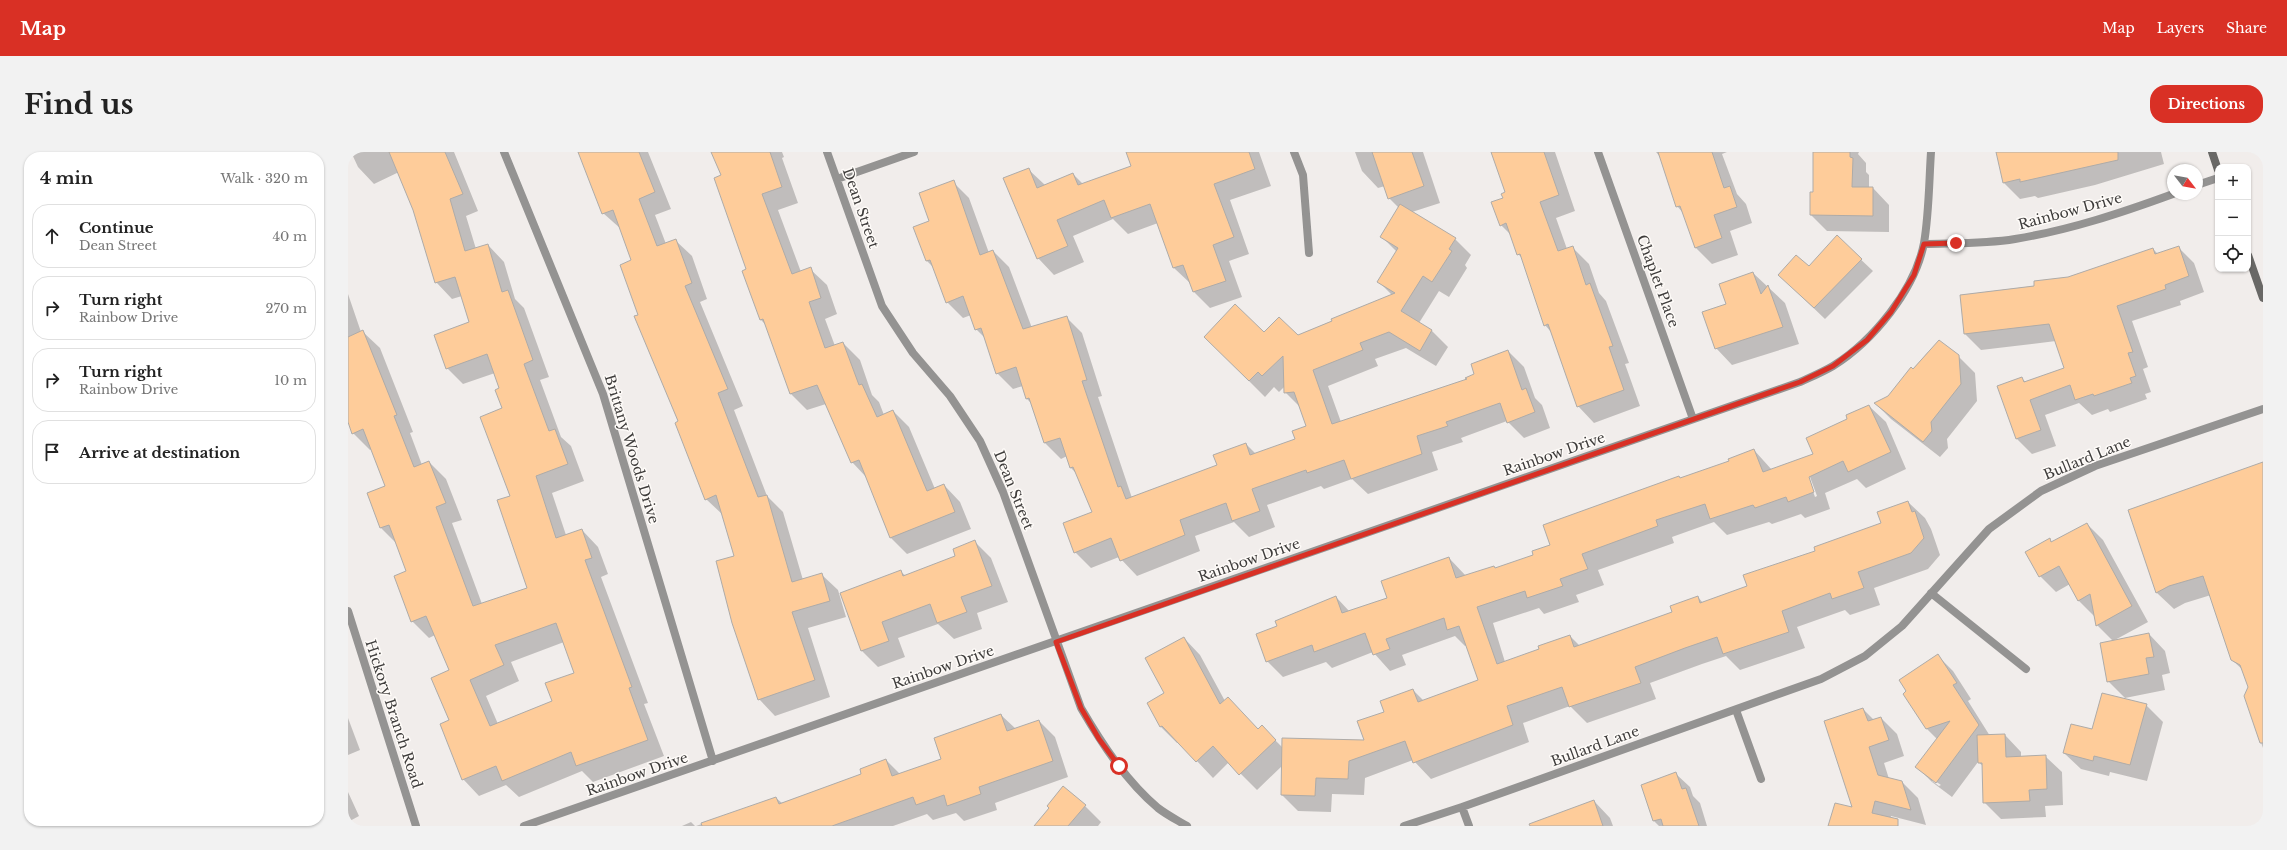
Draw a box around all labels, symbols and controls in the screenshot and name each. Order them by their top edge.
text: Map [20,17,66,40]
text: Map [2102,19,2135,37]
text: Layers [2157,19,2204,37]
text: Share [2226,19,2267,37]
button: Directions [2150,85,2263,123]
text: Find us [24,87,134,122]
north arrow [2167,164,2203,200]
map controls [2215,164,2251,272]
button: + [2215,164,2251,200]
street label: Dean Street [839,165,883,251]
text: 4 min [40,168,93,189]
text: Walk · 320 m [220,170,308,187]
street label: Rainbow Drive [2016,188,2124,234]
button: − [2215,200,2251,236]
text: Continue [79,218,154,237]
icon: ahead [41,225,63,247]
text: 40 m [272,228,307,245]
street label: Chaplet Place [1633,232,1683,330]
route end [1947,234,1965,252]
button: locate [2215,236,2251,272]
text: Dean Street [79,237,157,254]
text: Turn right [79,290,162,309]
icon: right [41,297,63,319]
text: 270 m [266,300,307,317]
text: Rainbow Drive [79,309,178,326]
text: Turn right [79,362,162,381]
icon: right [41,369,63,391]
text: 10 m [274,372,307,389]
street label: Brittany Woods Drive [601,372,663,526]
text: Rainbow Drive [79,381,178,398]
street label: Rainbow Drive [1501,428,1607,480]
street label: Bullard Lane [2041,432,2133,484]
icon: arrive [41,441,63,463]
text: Arrive at destination [79,443,240,462]
street label: Dean Street [990,448,1038,533]
street label: Rainbow Drive [1196,534,1302,586]
street label: Hickory Branch Road [361,638,427,791]
street label: Rainbow Drive [890,641,996,693]
street label: Bullard Lane [1548,722,1642,770]
street label: Rainbow Drive [584,748,690,800]
route start [1110,757,1128,775]

